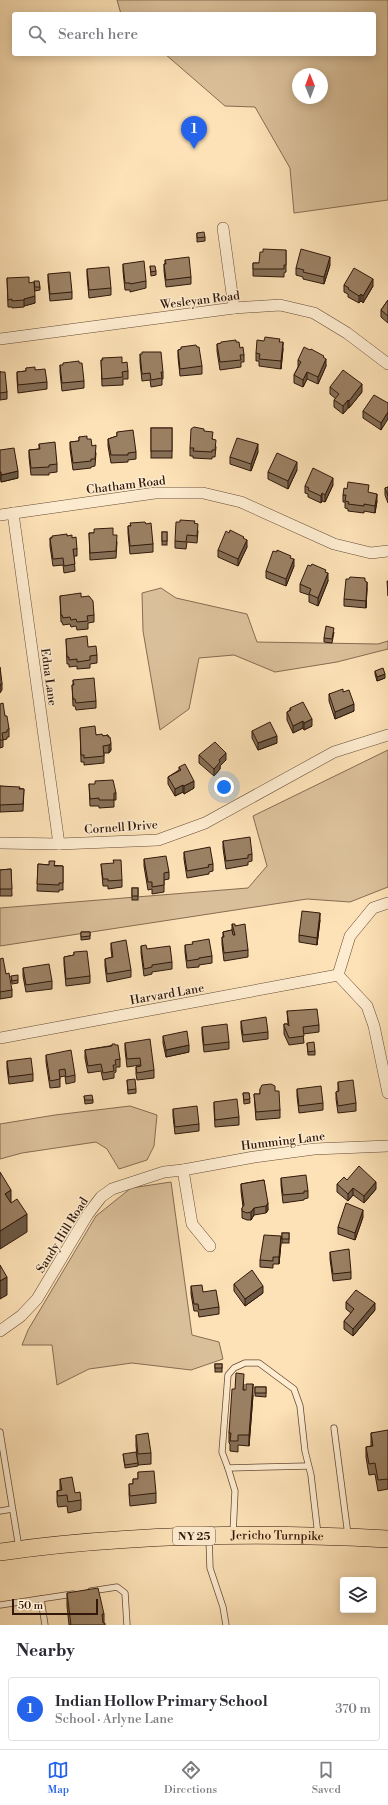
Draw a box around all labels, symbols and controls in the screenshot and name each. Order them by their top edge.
search box [12,12,376,56]
icon: search [26,23,48,45]
text: Search here [58,25,138,44]
north arrow [292,68,328,104]
pin: 1 [181,116,207,149]
street label: Wesleyan Road [158,288,241,313]
street label: Chatham Road [85,473,167,498]
street label: Edna Lane [37,647,60,707]
your location [214,777,234,797]
street label: Cornell Drive [84,817,158,838]
street label: Harvard Lane [129,981,205,1008]
street label: Humming Lane [240,1129,326,1154]
street label: Sandy Hill Road [33,1195,92,1276]
road number: NY 25 [173,1527,215,1545]
street label: Jericho Turnpike [230,1528,324,1544]
map controls [340,1577,376,1613]
button: layers [340,1577,376,1613]
scale bar [12,1597,98,1616]
text: 50 m [18,1599,43,1613]
text: Nearby [16,1640,75,1662]
text: Indian Hollow Primary School [55,1692,268,1711]
text: 1 [27,1701,33,1717]
text: 370 m [335,1701,371,1717]
text: School · Arlyne Lane [55,1711,174,1727]
tab: Map [47,1759,69,1797]
tab: Directions [164,1759,217,1797]
tab: Saved [312,1759,341,1797]

